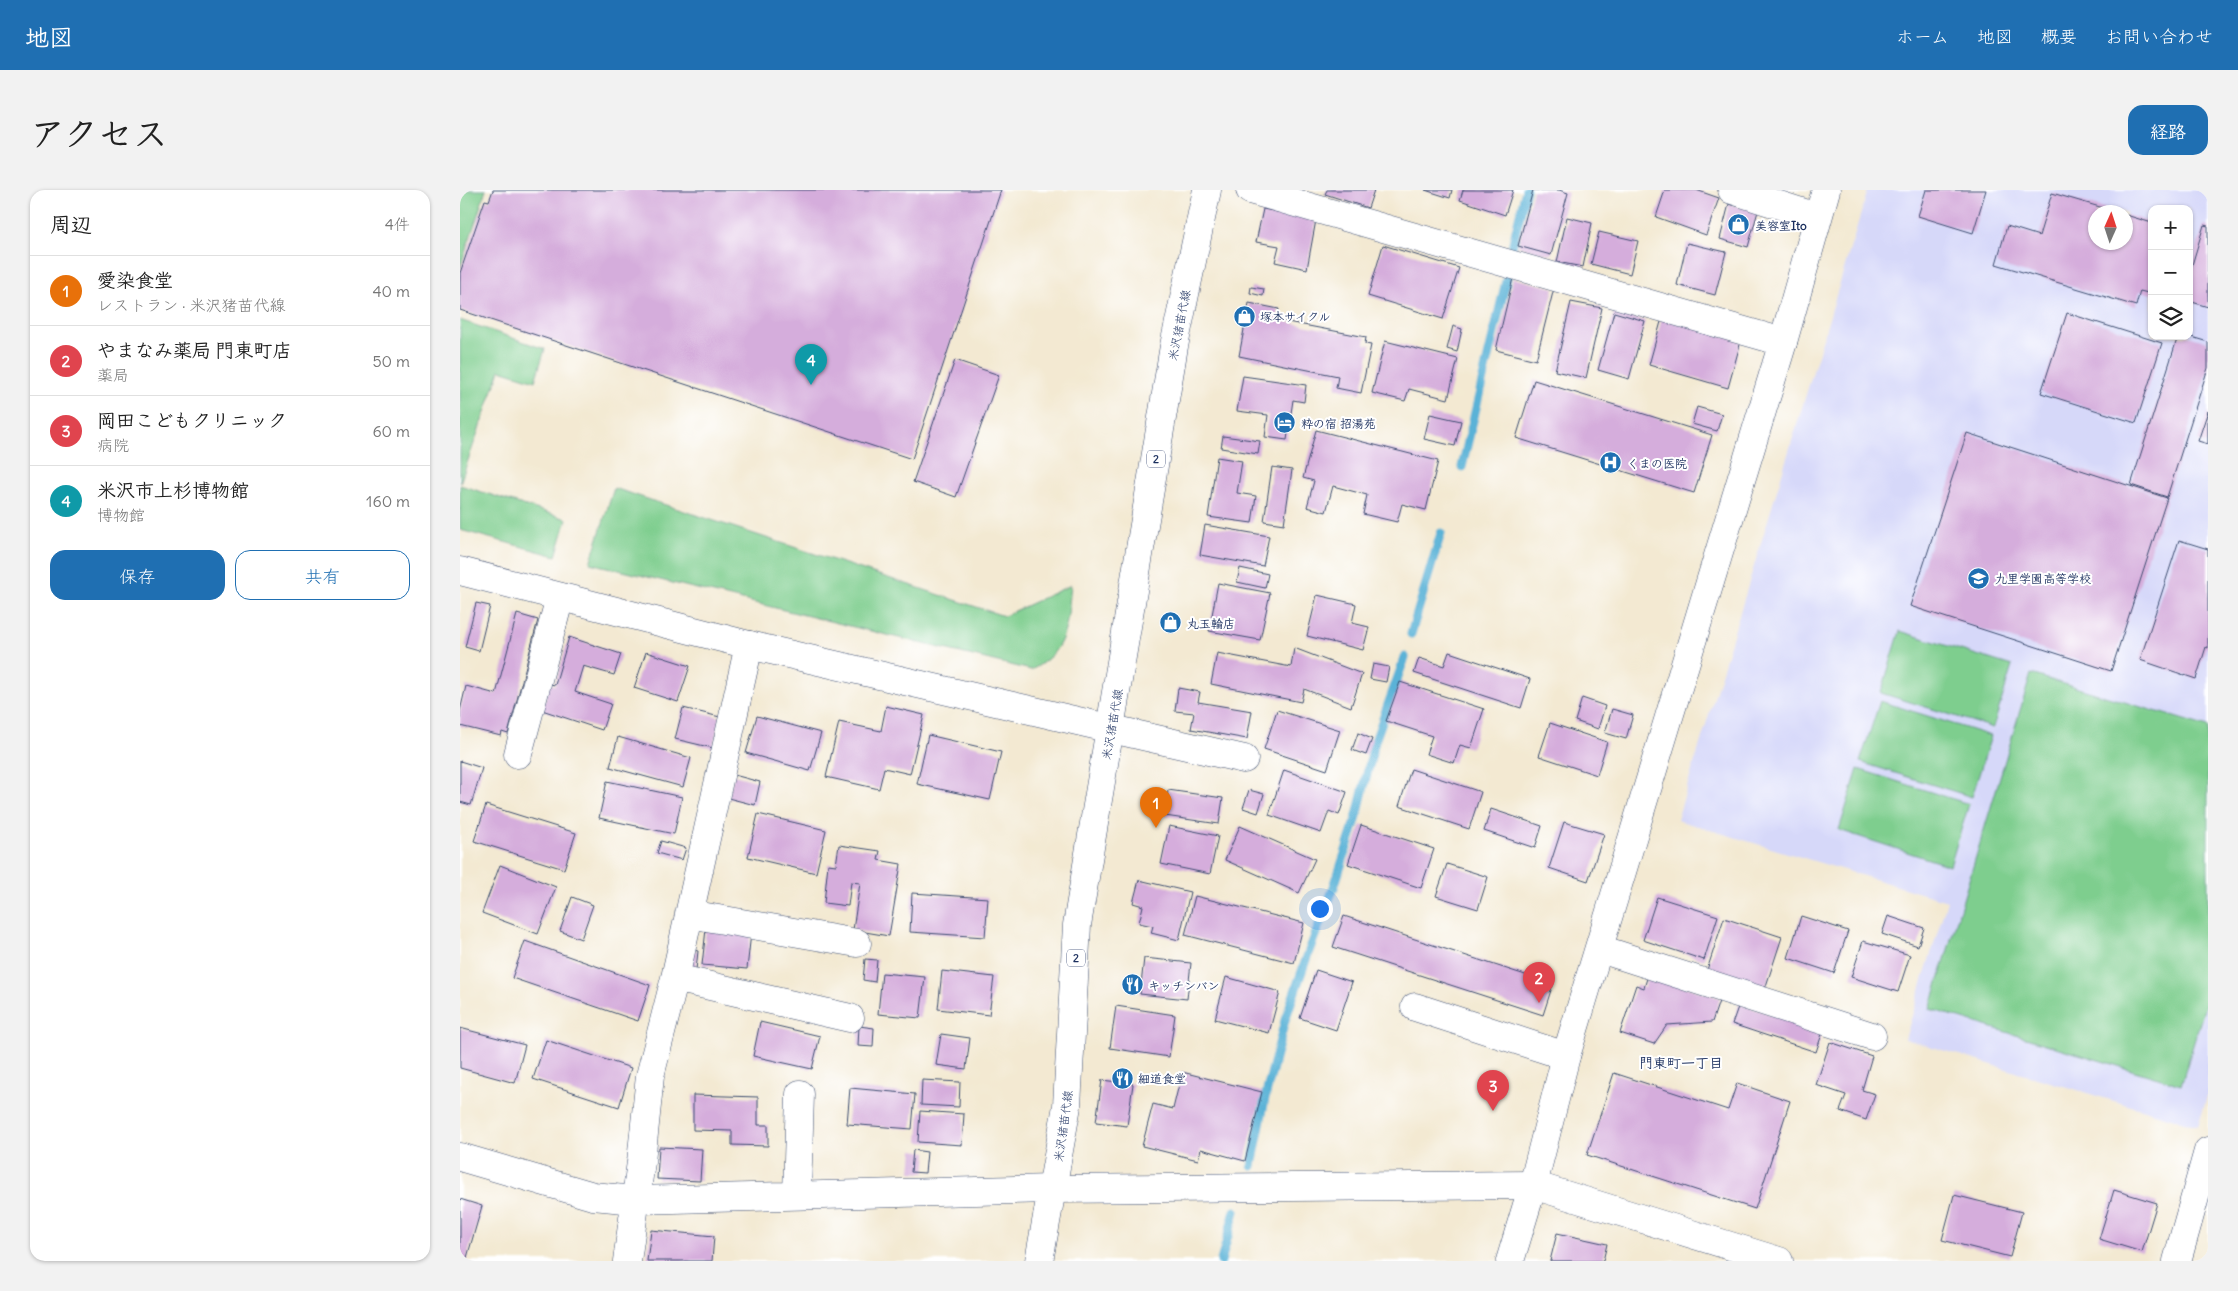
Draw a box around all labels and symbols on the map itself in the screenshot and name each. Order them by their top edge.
north arrow [2088,205,2133,250]
shop icon: 美容室Ito [1727,213,1751,237]
place label: 美容室Ito [1755,218,1807,233]
street label: 米沢猪苗代線 [1165,288,1193,362]
shop icon: 塚本サイクル [1232,304,1256,328]
place label: 塚本サイクル [1260,309,1331,324]
pin: 4 [795,344,827,385]
hotel icon: 粋の宿 招湯苑 [1273,411,1297,435]
place label: 粋の宿 招湯苑 [1301,416,1376,431]
road number: 2 [1147,450,1165,468]
hospital icon: くまの医院 [1599,451,1623,475]
place label: くまの医院 [1627,456,1687,471]
school or university icon: 九里学園高等学校 [1967,566,1991,590]
place label: 九里学園高等学校 [1995,571,2091,586]
shop icon: 丸玉輪店 [1159,611,1183,635]
place label: 丸玉輪店 [1187,616,1235,631]
street label: 米沢猪苗代線 [1098,687,1126,761]
pin: 1 [1140,787,1172,828]
your location [1307,896,1333,922]
road number: 2 [1067,950,1085,966]
pin: 2 [1523,962,1555,1003]
restaurant icon: キッチンバン [1120,973,1144,997]
place label: キッチンバン [1148,978,1220,993]
district label: 門東町一丁目 [1639,1054,1723,1072]
restaurant icon: 細道食堂 [1110,1066,1134,1090]
pin: 3 [1477,1070,1509,1111]
place label: 細道食堂 [1138,1071,1186,1086]
street label: 米沢猪苗代線 [1051,1089,1075,1163]

